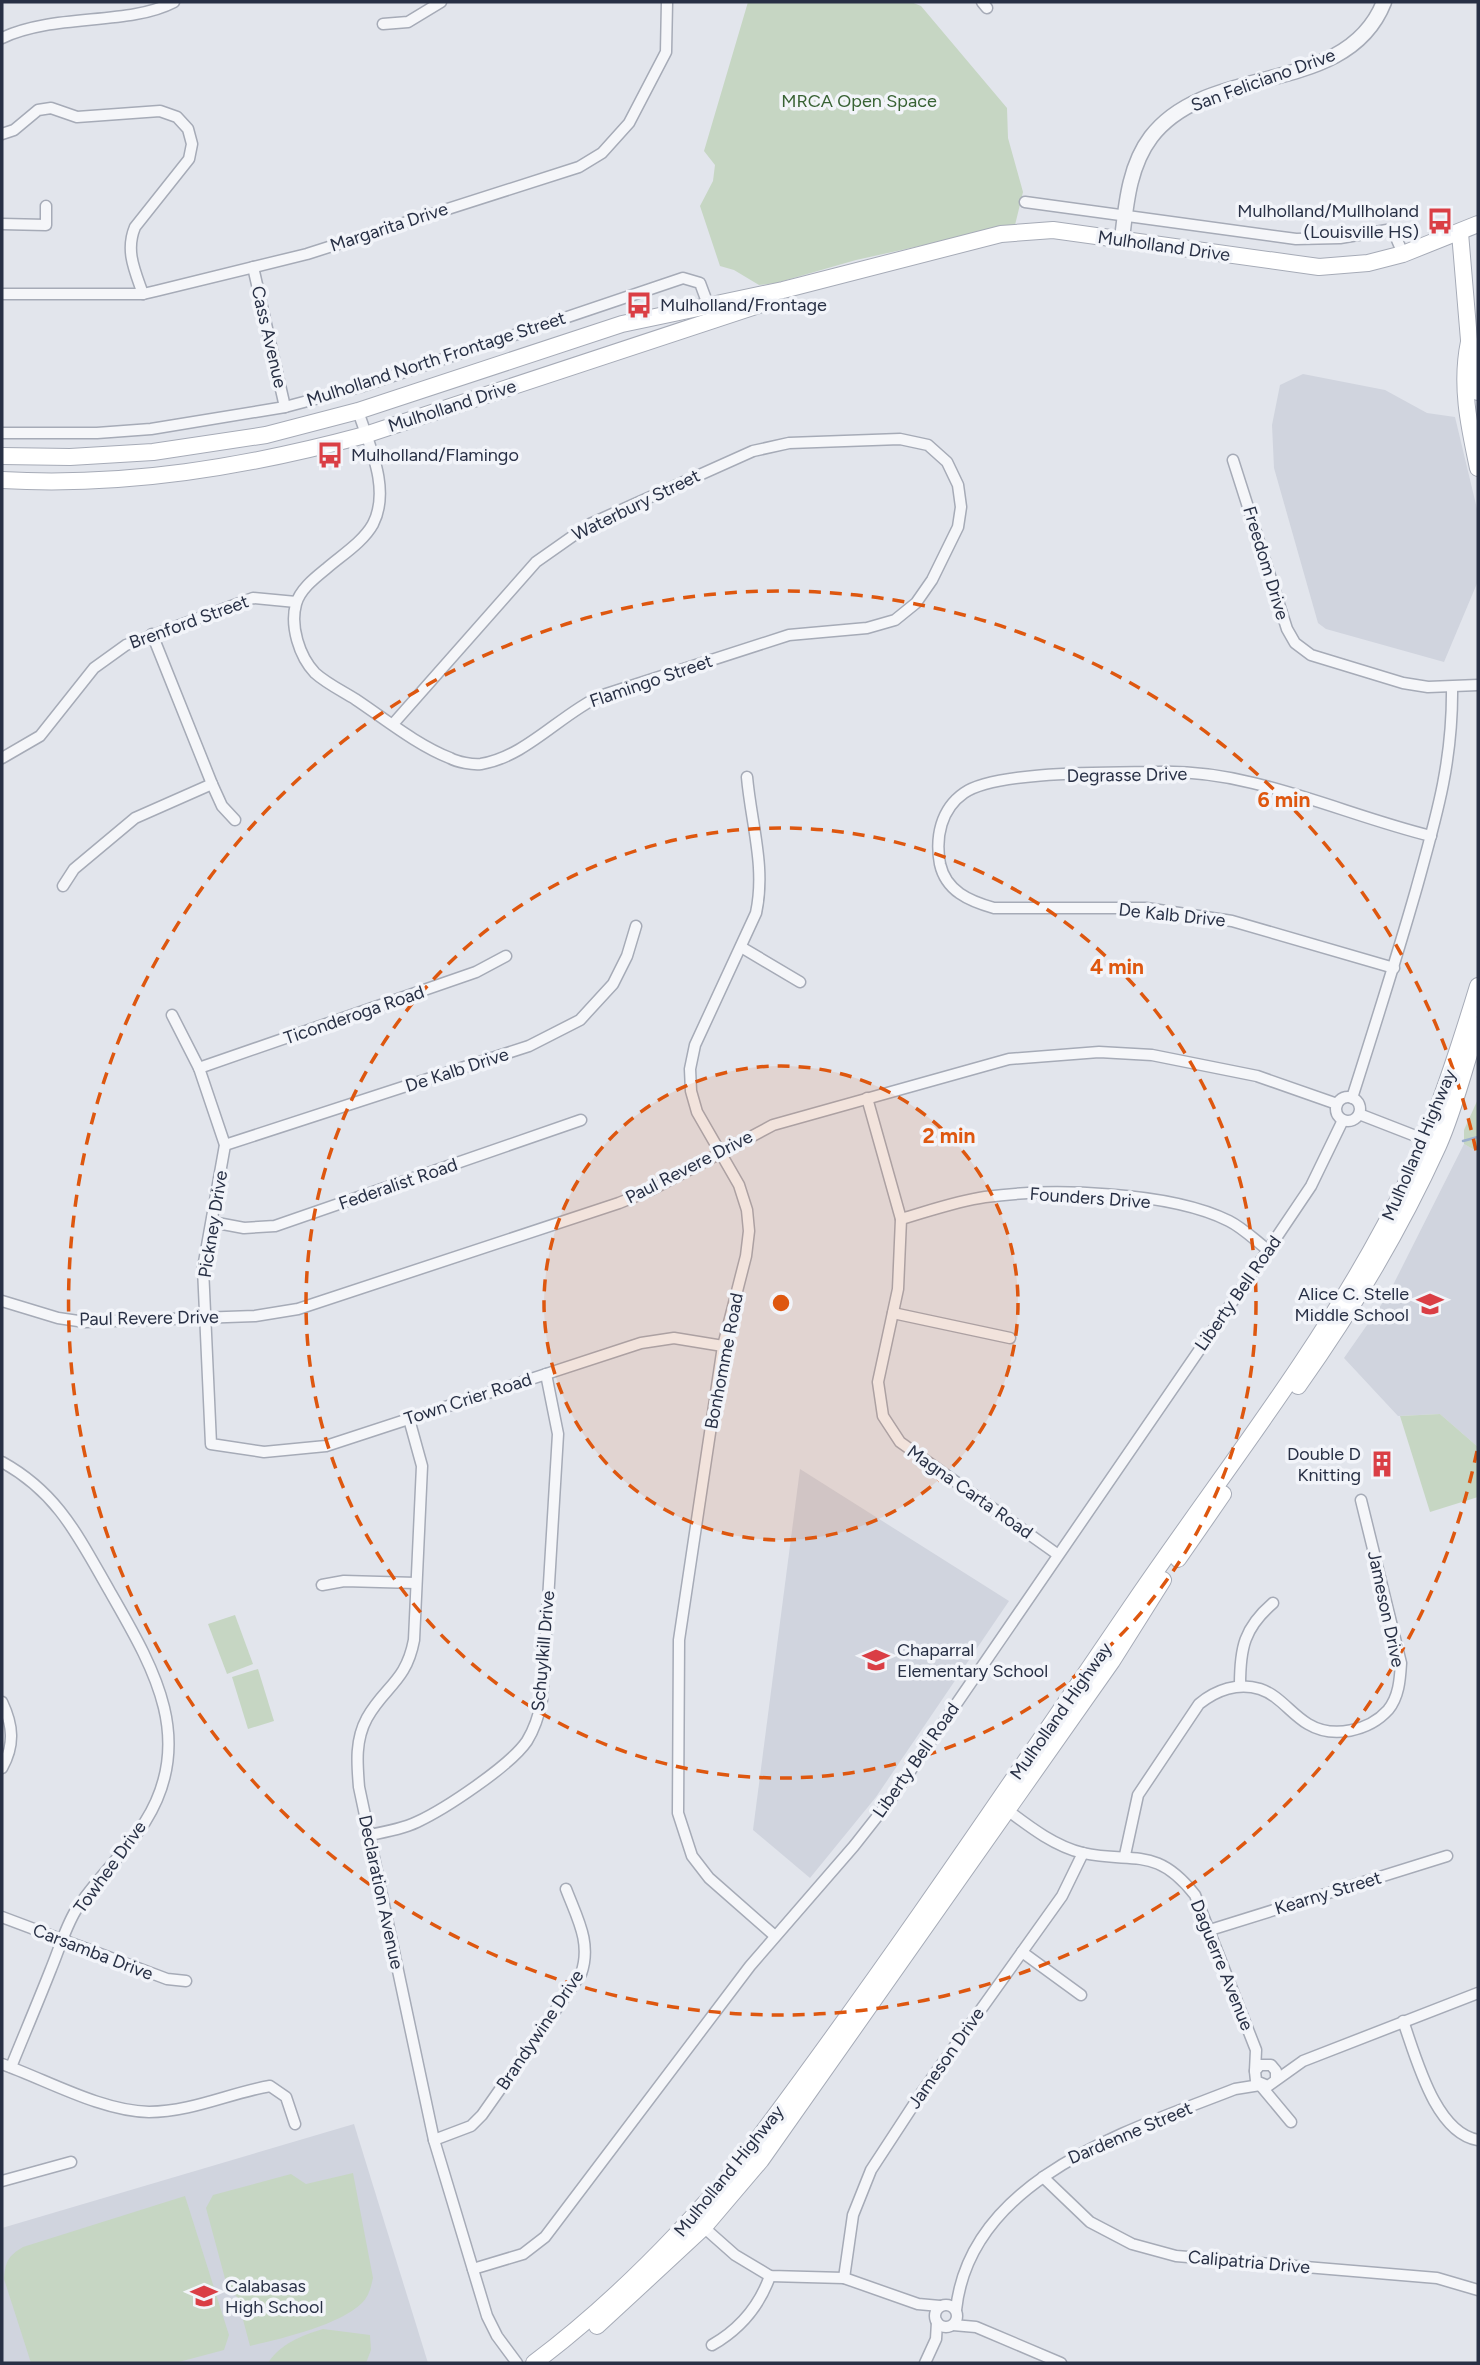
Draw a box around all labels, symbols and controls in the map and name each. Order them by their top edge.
street label: San Feliciano Drive [1188,44,1338,116]
park label: MRCA Open Space [781,90,937,112]
street label: Margarita Drive [327,198,451,256]
place label: Mulholland/Mullholand (Louisville HS) [1237,200,1419,243]
bus stop icon: Mulholland/Mullholand (Louisville HS) [1425,206,1455,236]
street label: Mulholland Drive [1096,226,1232,266]
street label: Cass Avenue [247,284,291,390]
bus stop icon: Mulholland/Frontage [624,290,654,320]
place label: Mulholland/Frontage [660,294,827,316]
street label: Mulholland North Frontage Street [304,307,568,411]
street label: Mulholland Drive [385,375,519,437]
bus stop icon: Mulholland/Flamingo [315,440,345,470]
place label: Mulholland/Flamingo [351,444,519,466]
street label: Waterbury Street [569,464,704,545]
street label: Freedom Drive [1238,503,1294,623]
street label: Brenford Street [126,590,252,654]
street label: Flamingo Street [587,650,715,712]
street label: Degrasse Drive [1066,763,1188,787]
text: 6 min [1258,787,1310,812]
street label: De Kalb Drive [1118,898,1227,932]
text: 4 min [1090,954,1144,979]
street label: Ticonderoga Road [281,981,427,1049]
street label: De Kalb Drive [403,1043,512,1097]
street label: Mulholland Highway [1377,1065,1461,1224]
text: 2 min [923,1123,975,1148]
street label: Paul Revere Drive [622,1125,756,1209]
street label: Federalist Road [336,1153,460,1215]
street label: Pickney Drive [194,1169,232,1279]
street label: Founders Drive [1029,1183,1151,1213]
street label: Liberty Bell Road [1190,1231,1286,1355]
place label: Alice C. Stelle Middle School [1295,1283,1409,1326]
school or university icon: Alice C. Stelle Middle School [1415,1289,1445,1319]
street label: Bonhomme Road [700,1291,748,1431]
centre of rings [769,1291,793,1315]
street label: Paul Revere Drive [79,1306,219,1330]
street label: Town Crier Road [402,1368,534,1430]
street label: Magna Carta Road [903,1440,1037,1544]
place label: Double D Knitting [1287,1443,1361,1486]
building icon: Double D Knitting [1367,1449,1397,1479]
street label: Jameson Drive [1363,1549,1409,1669]
street label: Schuylkill Drive [527,1590,559,1712]
street label: Mulholland Highway [1005,1638,1117,1784]
place label: Chaparral Elementary School [897,1639,1048,1682]
school or university icon: Chaparral Elementary School [861,1645,891,1675]
street label: Liberty Bell Road [868,1698,964,1822]
street label: Declaration Avenue [354,1813,408,1971]
street label: Towhee Drive [69,1816,151,1918]
street label: Kearny Street [1272,1866,1384,1920]
street label: Daguerre Avenue [1186,1896,1258,2034]
street label: Carsamba Drive [30,1919,156,1985]
street label: Brandywine Drive [492,1965,589,2094]
street label: Jameson Drive [903,2003,989,2113]
street label: Dardenne Street [1065,2097,1196,2169]
street label: Mulholland Highway [669,2101,789,2241]
street label: Calipatria Drive [1187,2246,1311,2278]
place label: Calabasas High School [225,2275,323,2318]
school or university icon: Calabasas High School [189,2281,219,2311]

